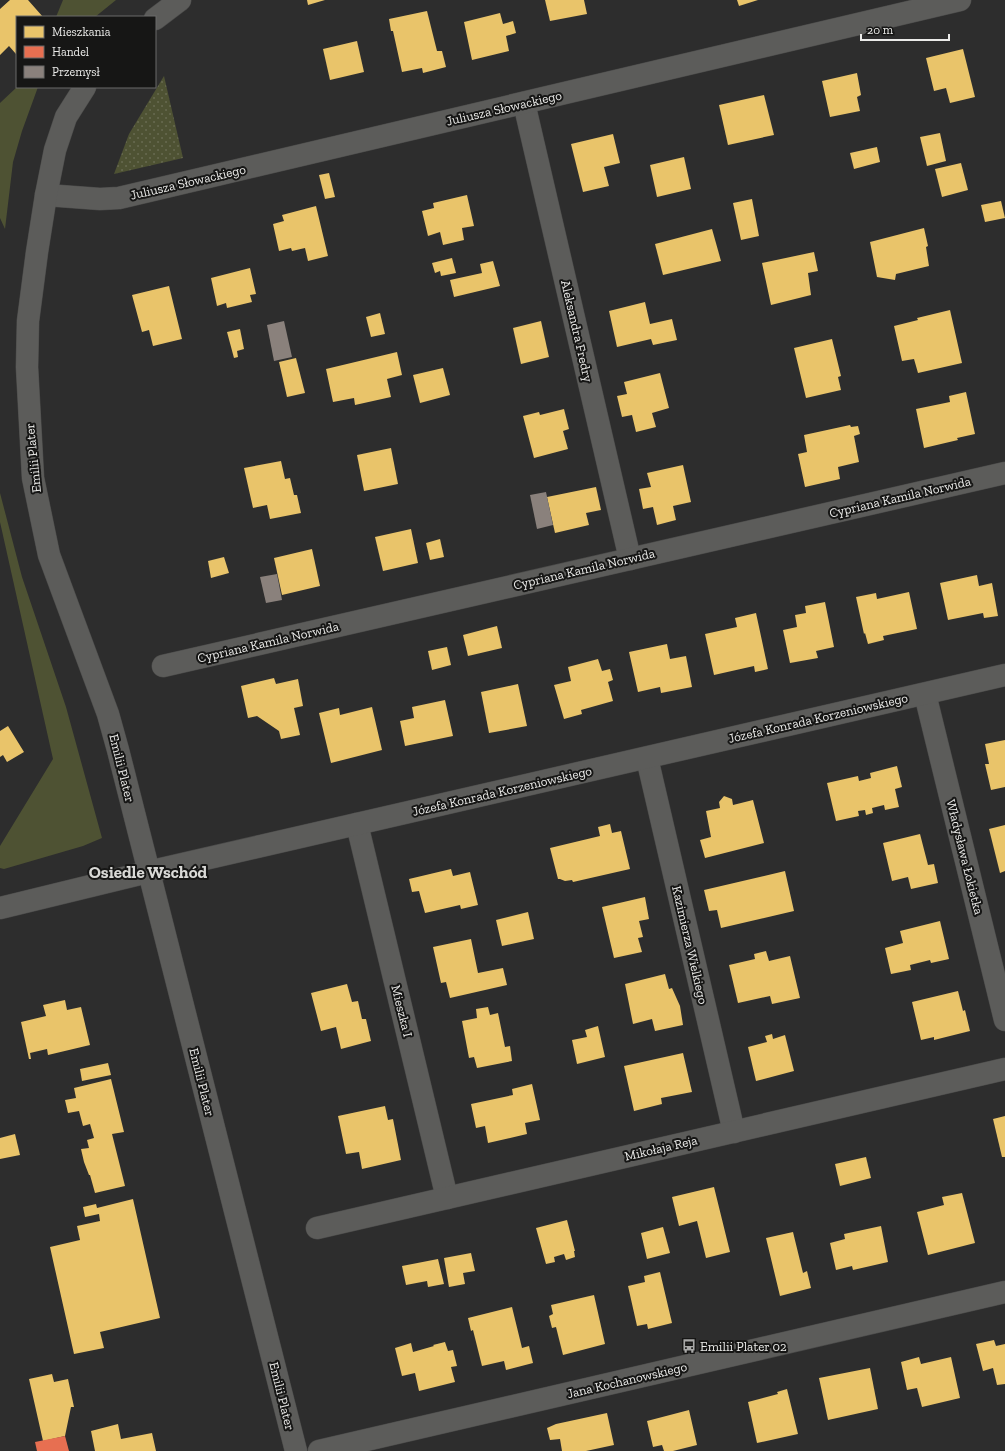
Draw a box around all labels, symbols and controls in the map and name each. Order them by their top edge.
legend [16,16,156,88]
scale bar [861,16,949,42]
text: 20 m [867,23,894,37]
text: Mieszkania [52,25,111,39]
text: Handel [52,45,89,59]
text: Przemysł [52,65,100,79]
street label: Juliusza Słowackiego [445,87,563,129]
street label: Juliusza Słowackiego [129,161,247,203]
street label: Aleksandra Fredry [558,279,596,384]
street label: Emilii Plater [22,423,44,493]
street label: Cypriana Kamila Norwida [828,473,973,521]
street label: Cypriana Kamila Norwida [512,545,657,593]
street label: Cypriana Kamila Norwida [196,618,341,666]
street label: Józefa Konrada Korzeniowskiego [727,690,910,746]
street label: Emilii Plater [106,732,138,804]
street label: Józefa Konrada Korzeniowskiego [411,763,594,819]
street label: Władysława Łokietka [943,798,987,917]
district label: Osiedle Wschód [89,862,208,882]
street label: Kazimierza Wielkiego [669,884,711,1006]
street label: Mieszka I [388,983,416,1039]
street label: Emilii Plater [186,1046,218,1118]
street label: Mikołaja Reja [623,1132,700,1165]
bus stop icon: Emilii Plater 02 [681,1338,697,1354]
place label: Emilii Plater 02 [700,1339,787,1354]
street label: Jana Kochanowskiego [566,1359,689,1401]
street label: Emilii Plater [266,1360,298,1432]

